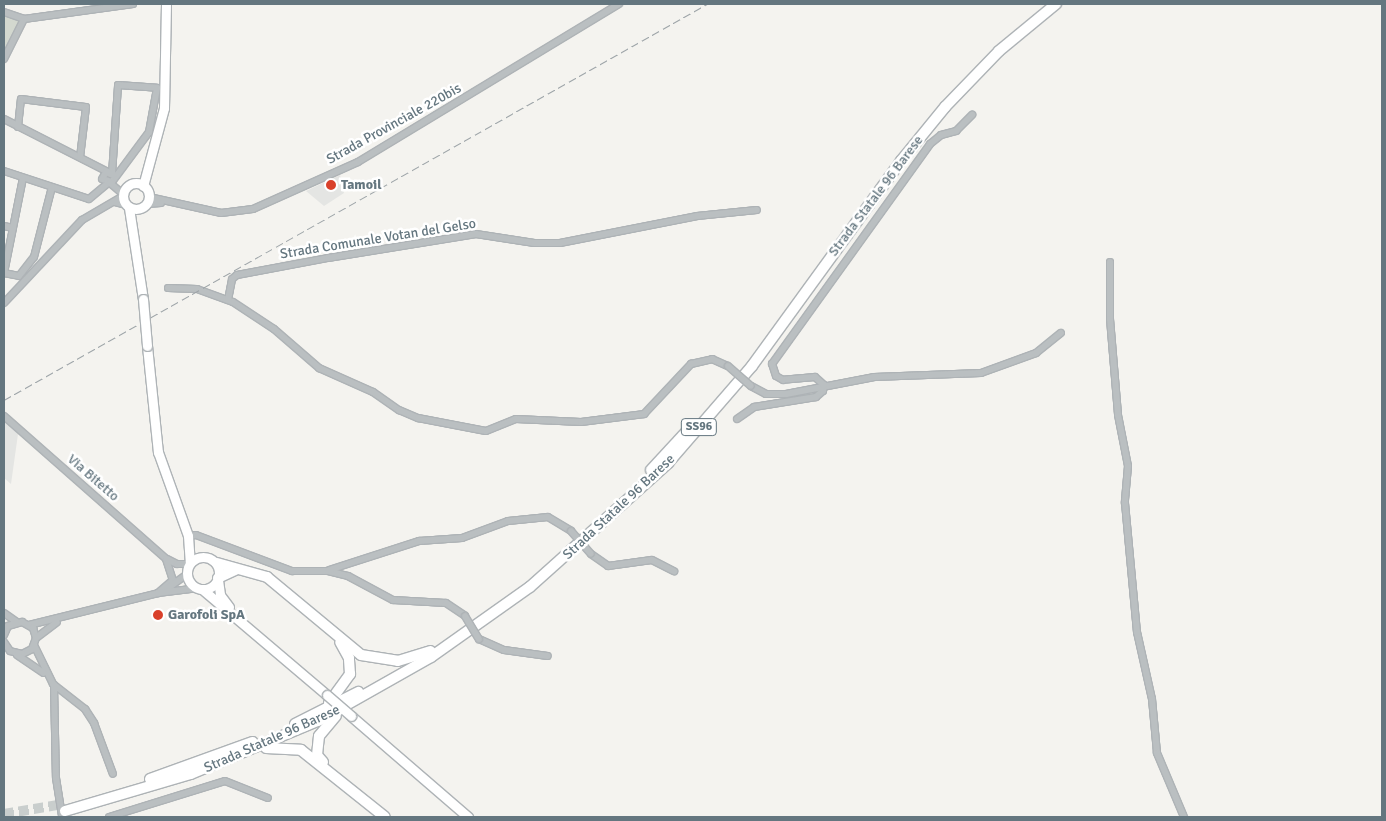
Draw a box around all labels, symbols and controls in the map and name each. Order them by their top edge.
street label: Strada Provinciale 220bis [324,80,464,168]
street label: Strada Statale 96 Barese [825,132,927,260]
place label: Tamoil [341,177,382,193]
marker: Tamoil [325,179,337,191]
street label: Strada Comunale Votan del Gelso [279,215,477,263]
road number: SS96 [680,418,718,437]
street label: Via Bitetto [64,451,122,505]
street label: Strada Statale 96 Barese [560,451,678,563]
place label: Garofoli SpA [168,607,245,623]
marker: Garofoli SpA [152,609,164,621]
street label: Strada Statale 96 Barese [202,701,342,777]

